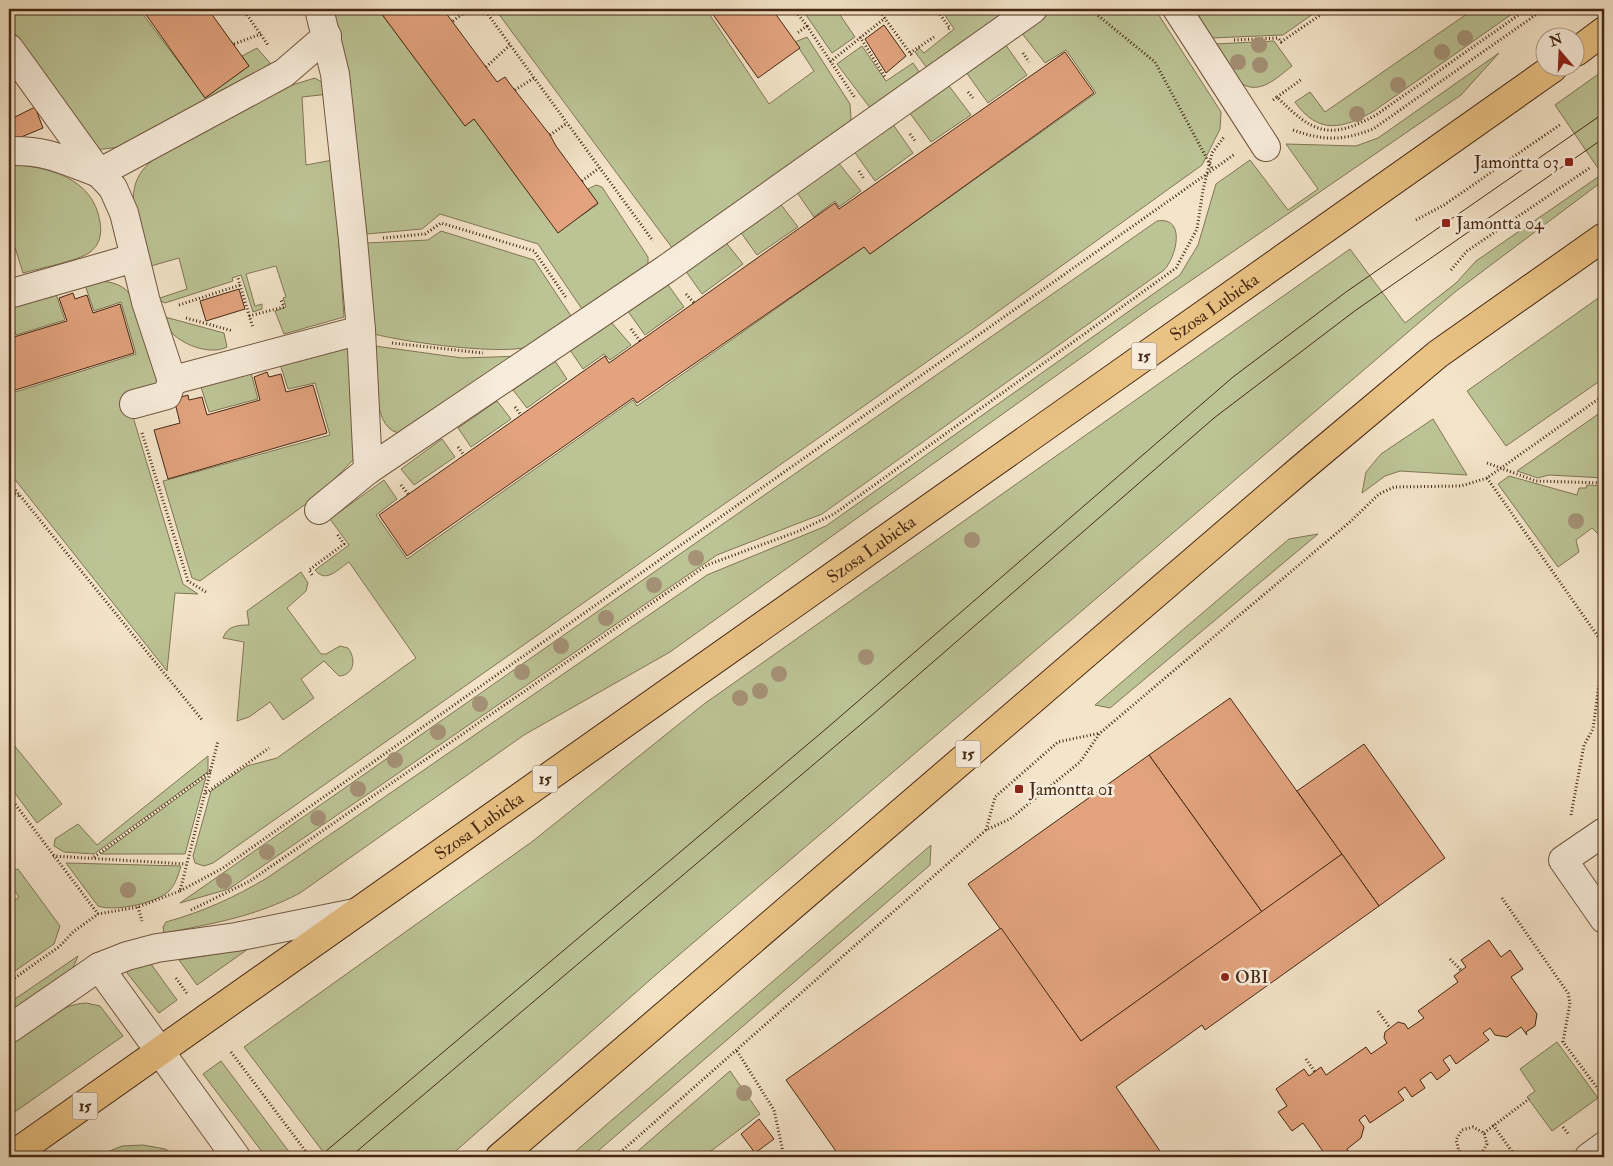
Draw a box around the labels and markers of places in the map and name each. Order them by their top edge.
place label: Jamontta 03 [1473,151,1559,174]
marker: Jamontta 03 [1563,156,1575,168]
place label: Jamontta 04 [1455,212,1545,235]
marker: Jamontta 04 [1440,217,1452,229]
place label: Jamontta 01 [1028,778,1113,801]
marker: Jamontta 01 [1013,783,1025,795]
place label: OBI [1235,966,1269,989]
marker: OBI [1219,971,1231,983]

